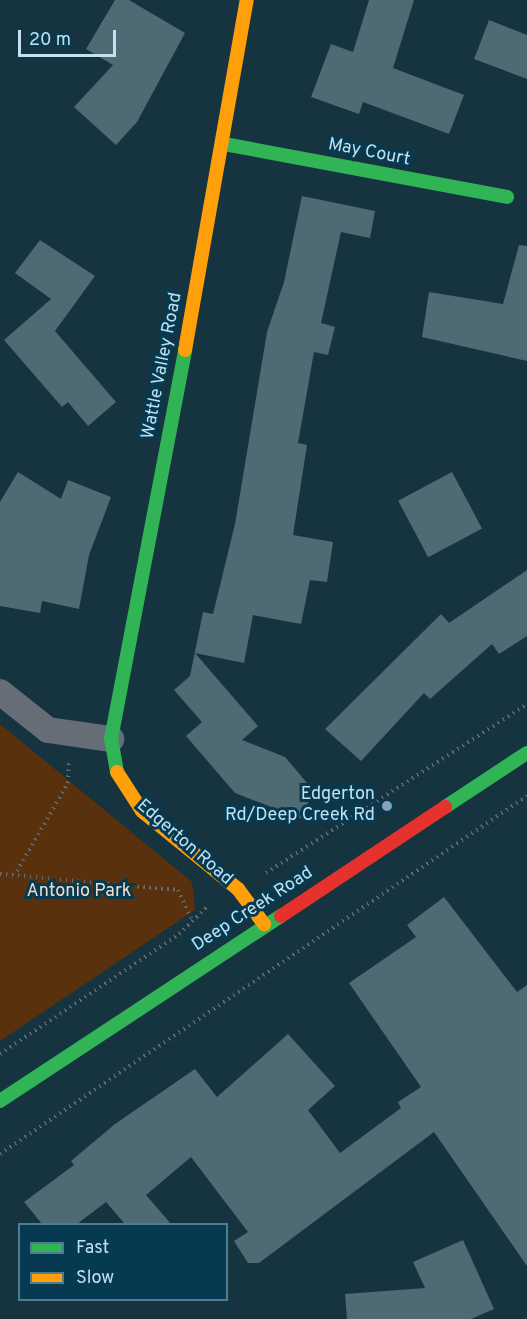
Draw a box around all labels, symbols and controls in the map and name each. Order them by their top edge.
scale bar [21,18,118,56]
text: 20 m [29,29,71,52]
street label: May Court [326,134,412,172]
street label: Wattle Valley Road [138,291,188,441]
place label: Edgerton Rd/Deep Creek Rd [225,785,375,828]
street label: Edgerton Road [132,795,236,891]
marker: Edgerton Rd/Deep Creek Rd [380,799,394,813]
street label: Deep Creek Road [189,863,317,957]
park label: Antonio Park [27,881,131,903]
legend [18,1223,228,1301]
text: Fast [76,1237,109,1260]
text: Slow [76,1267,114,1290]

